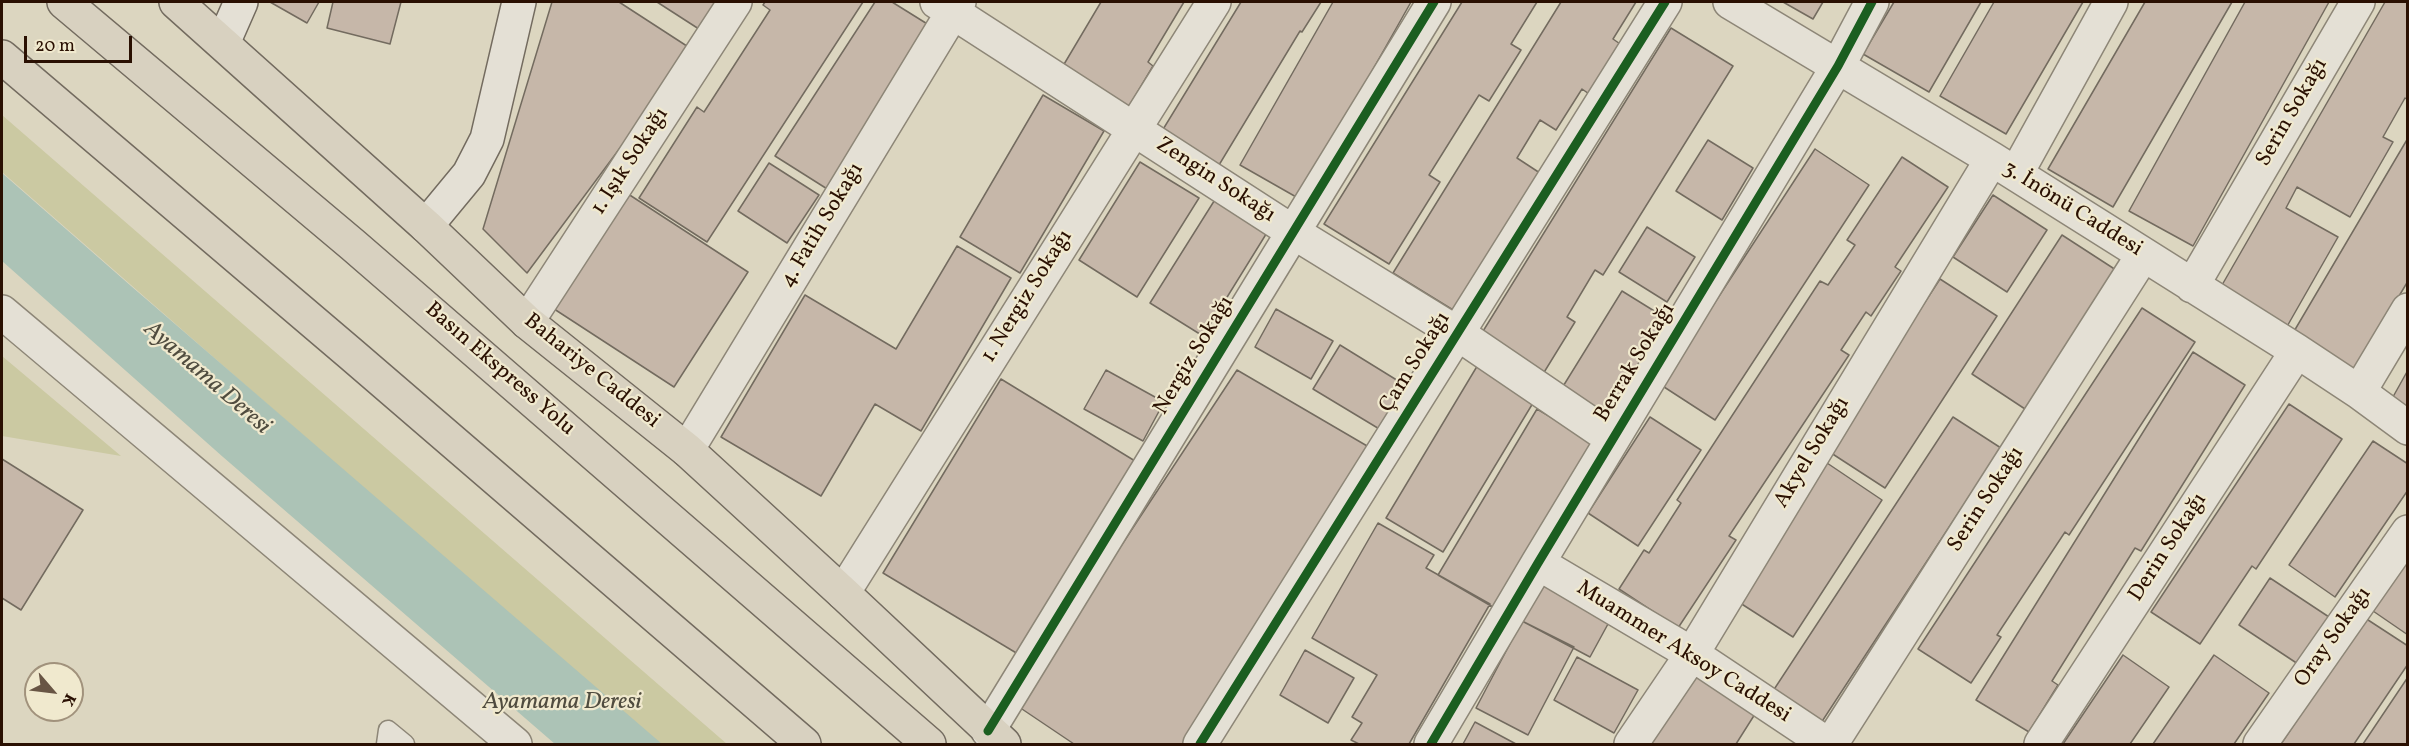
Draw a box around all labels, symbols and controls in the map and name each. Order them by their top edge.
scale bar [27,24,135,62]
text: 20 m [35,34,75,59]
street label: Serin Sokağı [2251,54,2335,172]
street label: 1. Işık Sokağı [586,103,676,221]
street label: Zengin Sokağı [1150,133,1280,229]
street label: 3. İnönü Caddesi [1997,156,2147,264]
street label: 4. Fatih Sokağı [775,159,871,293]
street label: 1. Nergiz Sokağı [977,226,1079,368]
street label: Nergiz Sokağı [1149,292,1241,420]
street label: Basın Ekspress Yolu [418,297,580,443]
street label: Berrak Sokağı [1590,299,1682,427]
street label: Çam Sokağı [1375,308,1457,418]
street label: Bahariye Caddesi [518,309,664,435]
water label: Ayamama Deresi [137,316,275,442]
street label: Akyel Sokağı [1769,393,1857,513]
street label: Serin Sokağı [1943,442,2031,558]
street label: Derin Sokağı [2124,489,2214,607]
street label: Muammer Aksoy Caddesi [1571,576,1795,730]
street label: Oray Sokağı [2290,583,2378,693]
north arrow [24,662,84,722]
text: K [56,689,81,710]
water label: Ayamama Deresi [483,690,641,718]

